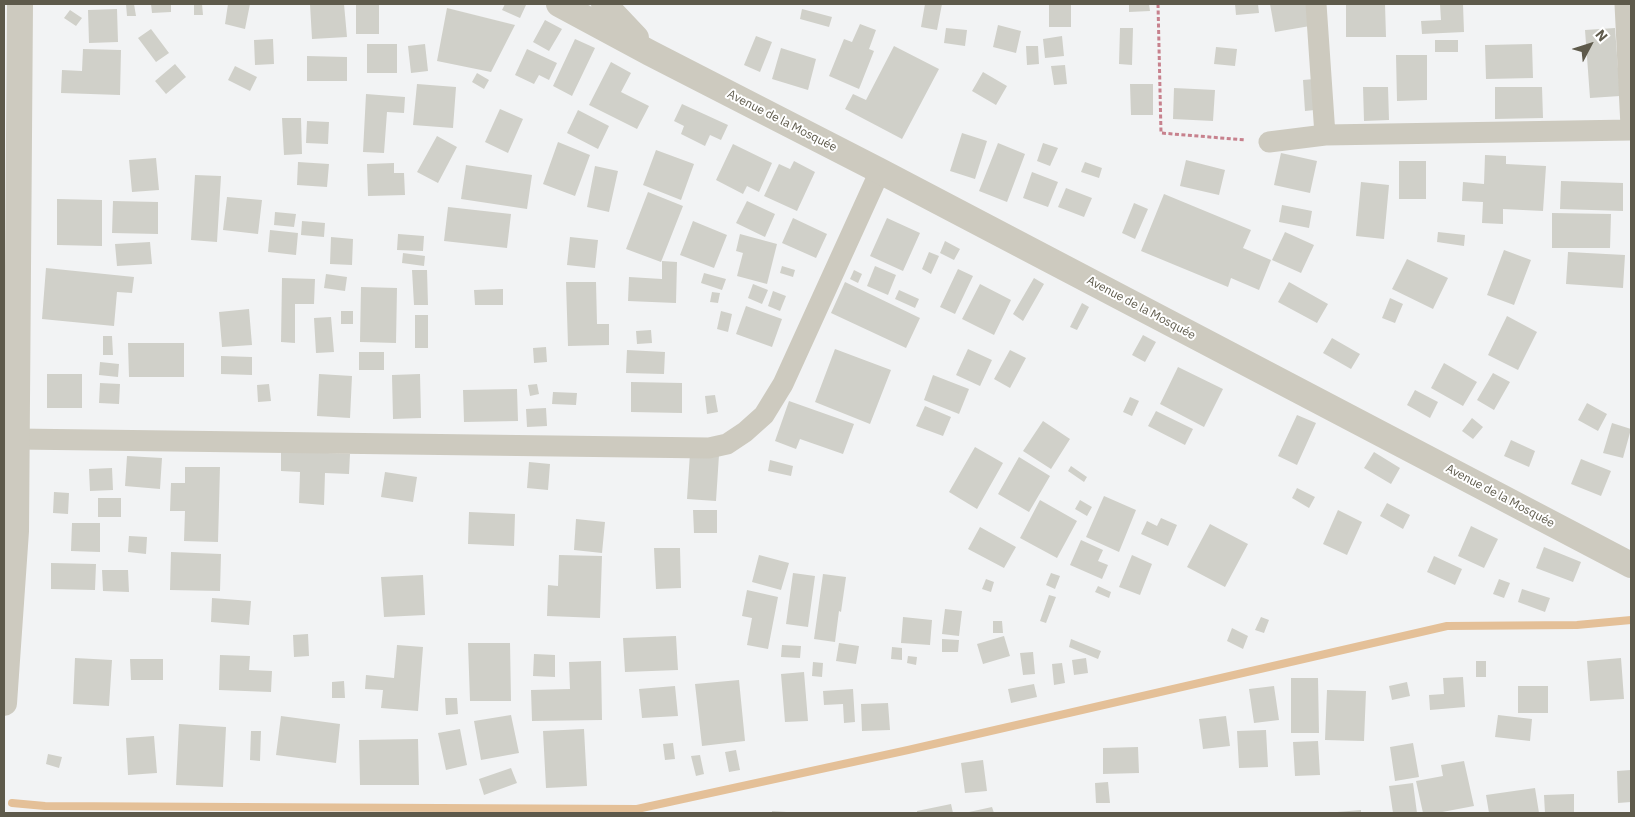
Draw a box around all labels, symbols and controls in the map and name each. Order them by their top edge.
north arrow [1565,20,1615,70]
text: N [1591,26,1612,45]
street label: Avenue de la Mosquée [725,87,839,155]
street label: Avenue de la Mosquée [1084,273,1198,343]
street label: Avenue de la Mosquée [1443,461,1557,531]

